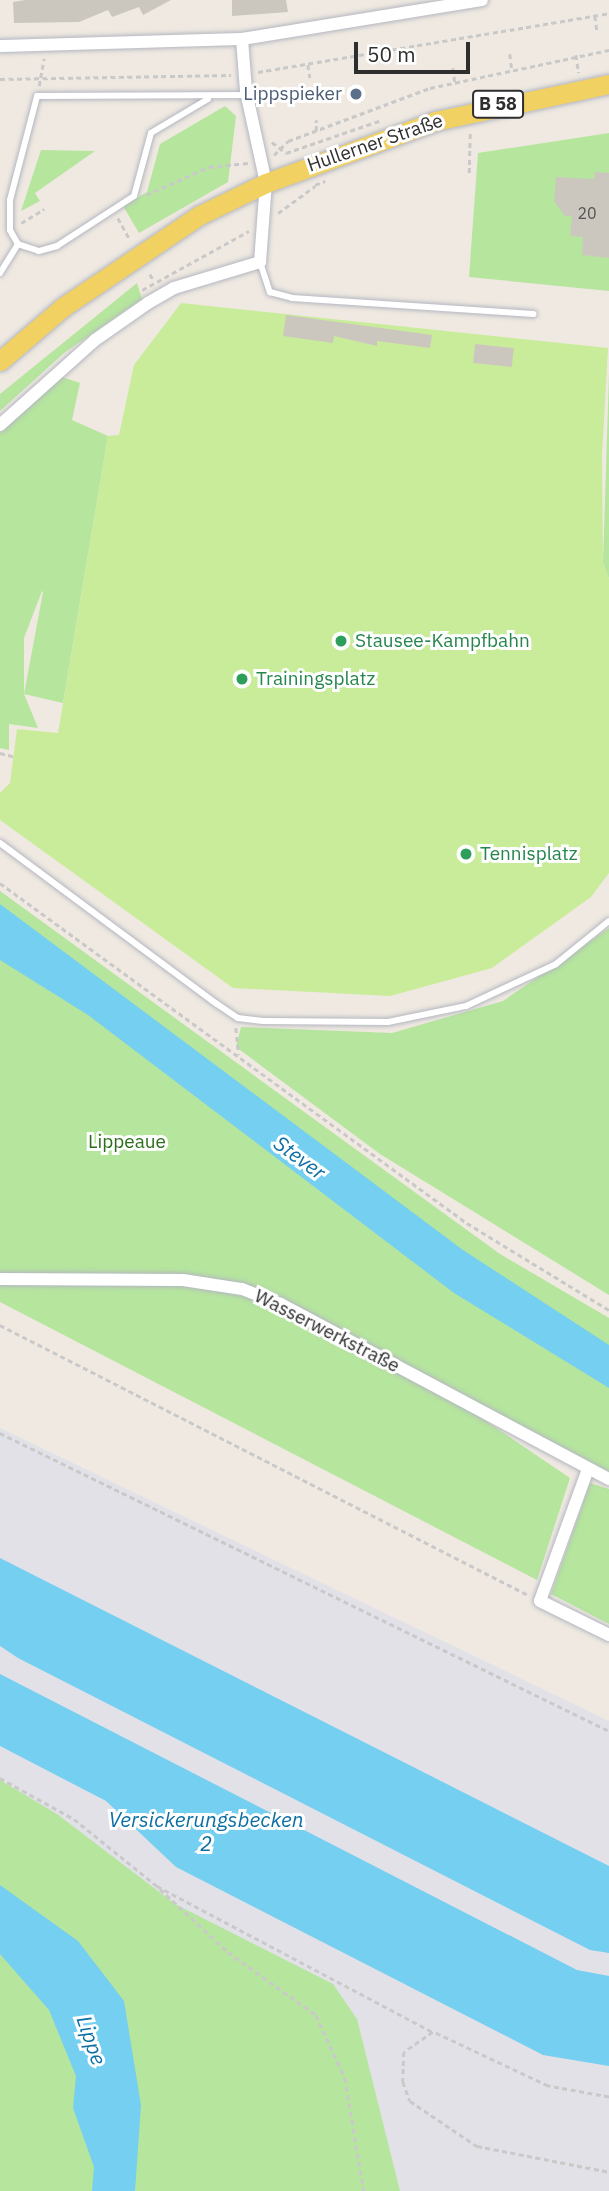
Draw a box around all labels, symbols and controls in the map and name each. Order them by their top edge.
scale bar [357,28,472,72]
text: 50 m [367,40,416,68]
place label: Lippspieker [243,83,342,105]
marker: Lippspieker [348,86,364,102]
road number: B 58 [472,90,524,119]
street label: Hullerner Straße [304,109,446,177]
house number: 20 [577,203,597,223]
place label: Stausee-Kampfbahn [355,630,530,652]
marker: Stausee-Kampfbahn [333,633,349,649]
place label: Trainingsplatz [256,668,375,690]
marker: Trainingsplatz [234,671,250,687]
place label: Tennisplatz [480,843,577,865]
marker: Tennisplatz [458,846,474,862]
water label: Stever [269,1130,331,1184]
park label: Lippeaue [88,1131,166,1153]
street label: Wasserwerkstraße [251,1285,403,1377]
water label: Versickerungsbecken 2 [108,1806,304,1856]
water label: Lippe [72,2012,112,2068]

